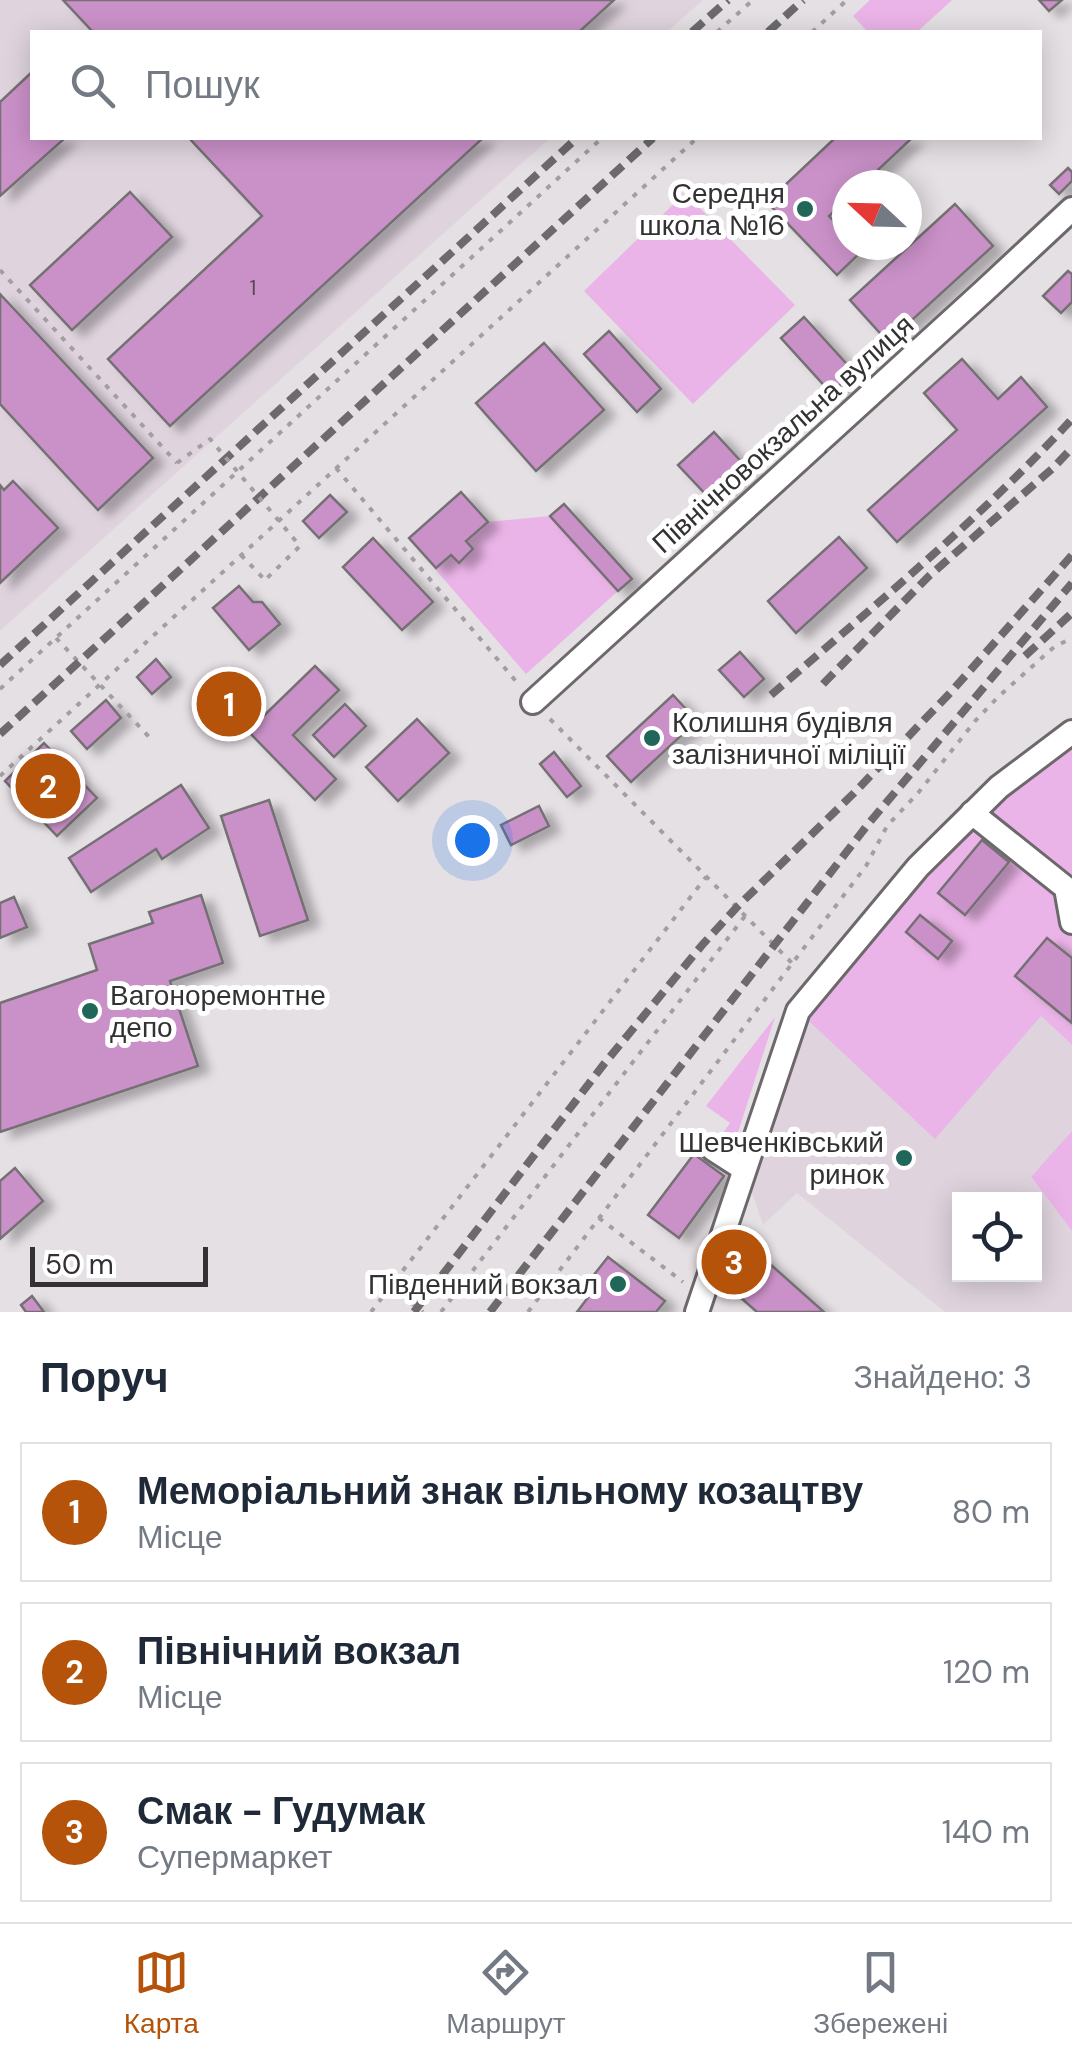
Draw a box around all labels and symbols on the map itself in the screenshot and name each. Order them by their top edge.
north arrow [832,170,922,260]
place label: Середня школа №16 [639,175,785,244]
marker: Середня школа №16 [794,198,816,220]
house number: 1 [250,273,256,302]
street label: Північновокзальна вулиця [644,307,922,561]
pin: 1 [196,666,262,742]
place label: Колишня будівля залізничної міліції [672,704,906,773]
marker: Колишня будівля залізничної міліції [641,727,663,749]
pin: 2 [15,748,80,824]
your location [447,815,498,866]
place label: Вагоноремонтне депо [110,977,326,1046]
marker: Вагоноремонтне депо [79,1000,101,1022]
place label: Шевченківський ринок [678,1124,885,1193]
marker: Шевченківський ринок [893,1147,915,1169]
pin: 3 [702,1224,766,1300]
scale bar [30,1242,208,1286]
place label: Південний вокзал [368,1266,598,1303]
marker: Південний вокзал [607,1273,629,1295]

